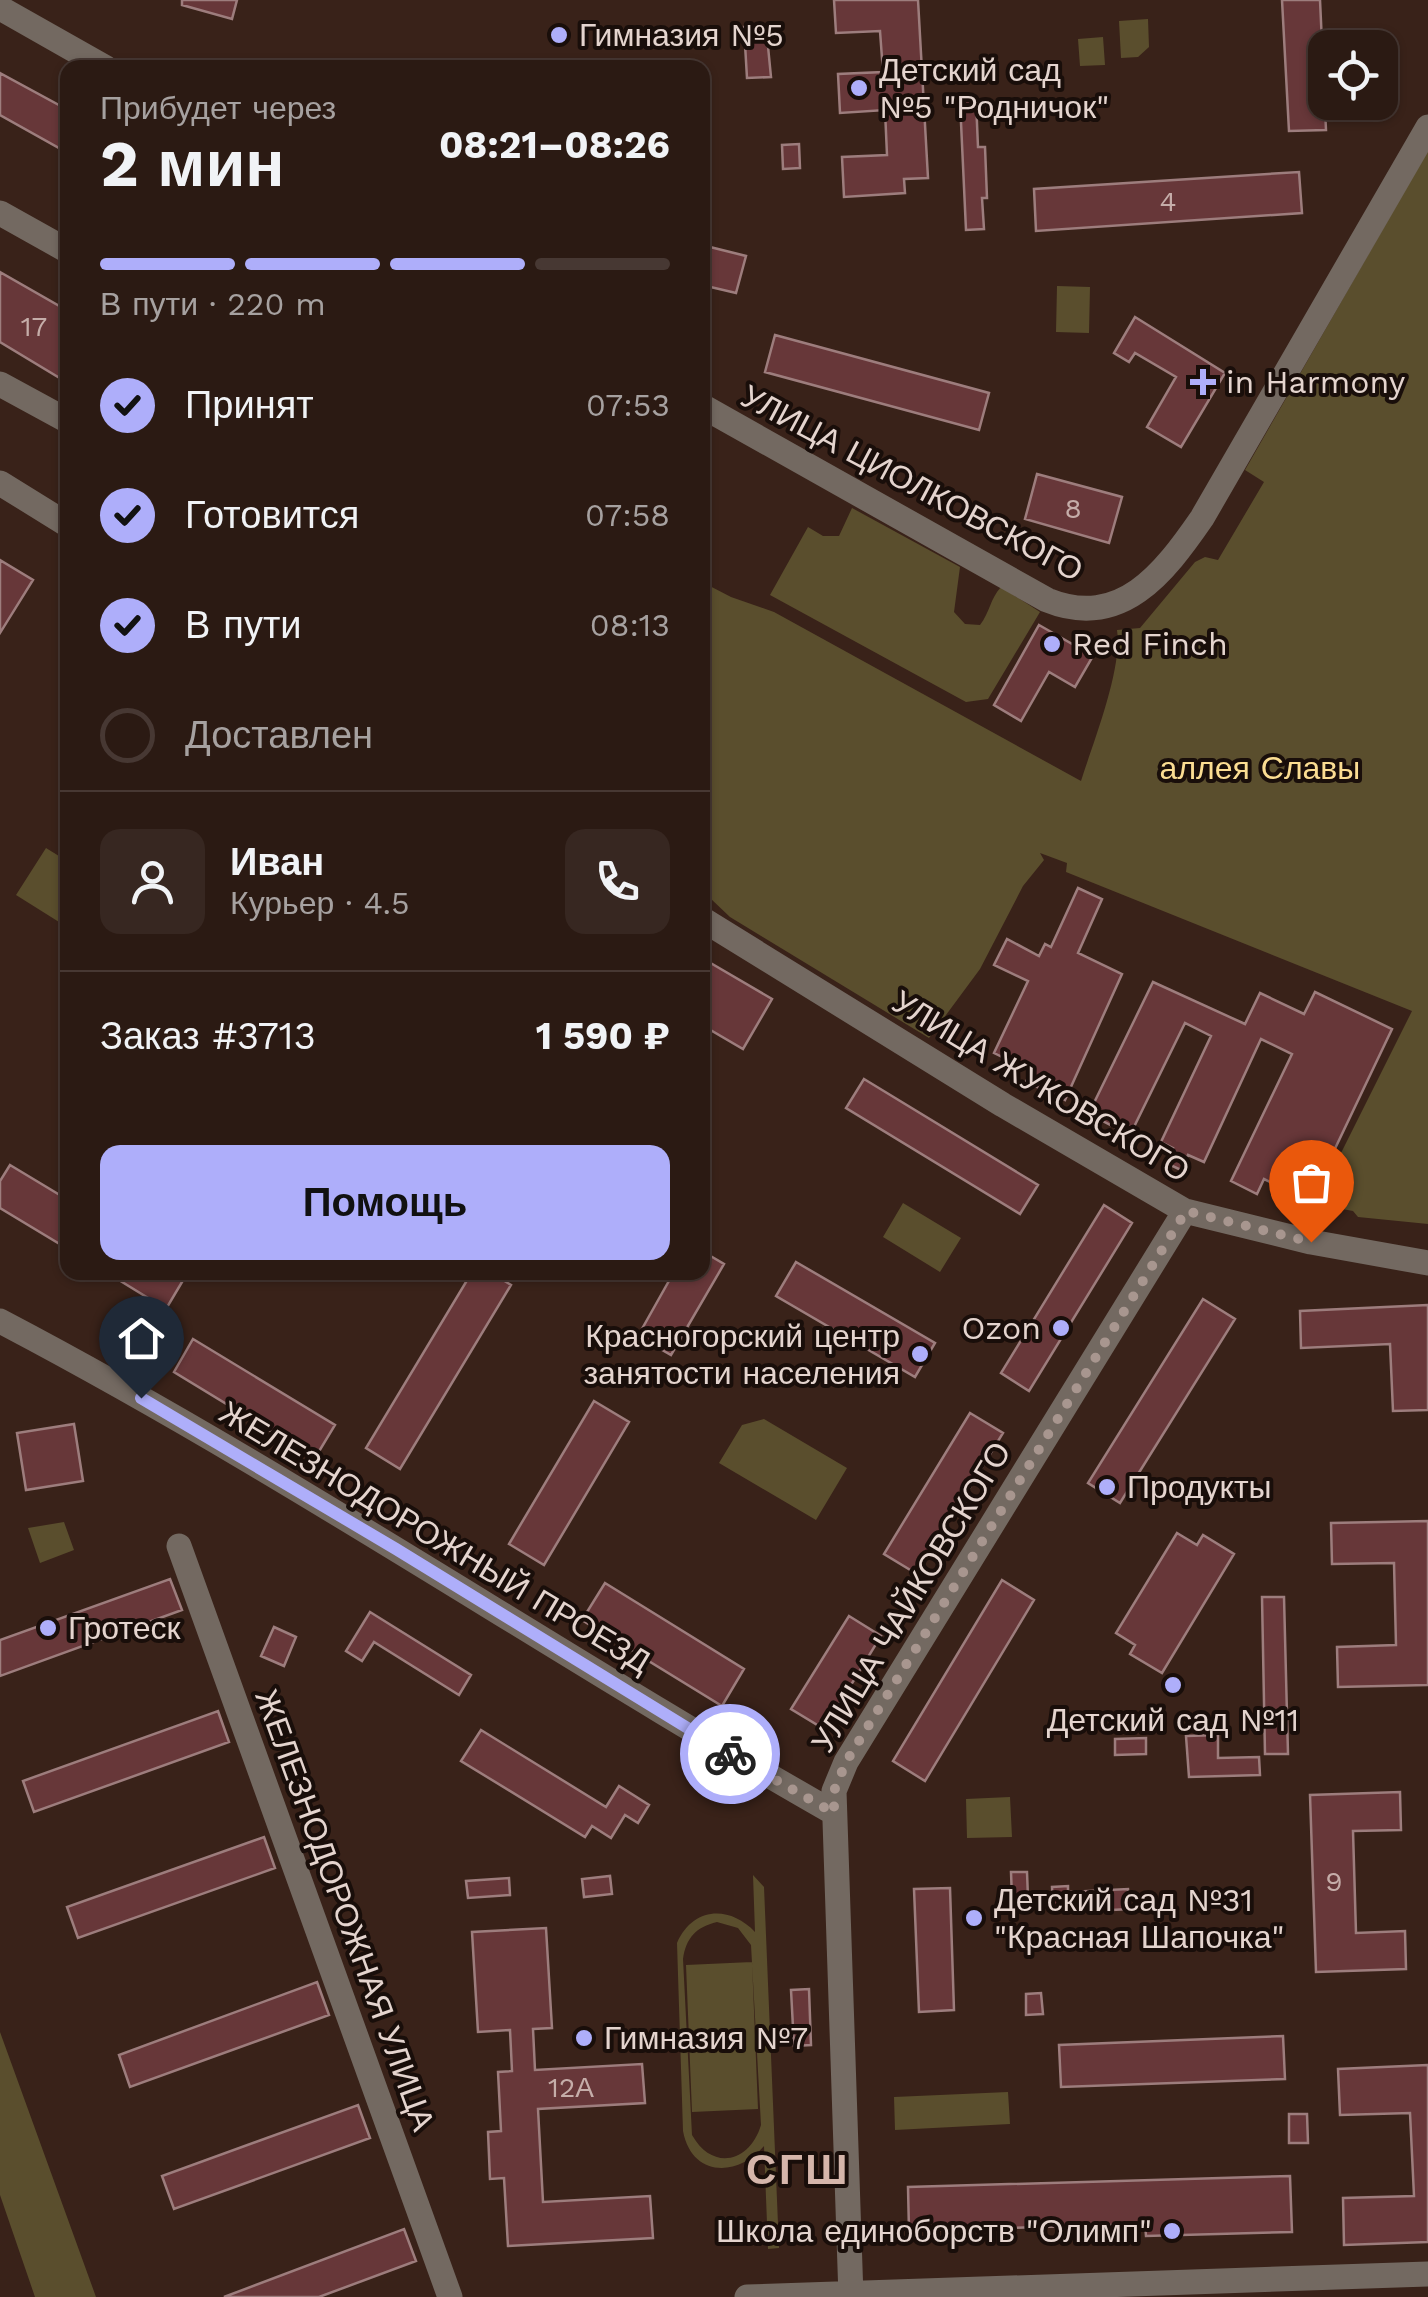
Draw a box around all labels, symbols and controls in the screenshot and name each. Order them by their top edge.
place label: Гимназия №5 [579,16,784,54]
marker: Гимназия №5 [548,24,570,46]
map controls [1308,30,1398,120]
button: locate [1308,30,1398,120]
place label: Детский сад №5 "Родничок" [879,51,1109,126]
marker: Детский сад №5 "Родничок" [848,77,870,99]
text: Прибудет через [100,89,336,127]
text: 08:21–08:26 [439,123,670,167]
text: 2 мин [100,126,285,202]
house number: 4 [1159,185,1177,218]
text: В пути · 220 m [100,285,326,323]
house number: 17 [21,310,47,343]
place label: in Harmony [1226,363,1406,401]
marker: in Harmony [1190,369,1216,395]
street label: УЛИЦА ЦИОЛКОВСКОГО [735,377,1089,589]
icon: check [100,378,155,433]
text: Принят [185,383,314,427]
text: 07:53 [586,386,670,424]
icon: check [100,488,155,543]
house number: 8 [1064,492,1082,525]
text: Готовится [185,493,359,537]
text: 07:58 [585,496,670,534]
icon: check [100,598,155,653]
text: В пути [185,603,302,647]
text: 08:13 [590,606,670,644]
place label: Red Finch [1072,625,1228,663]
marker: Red Finch [1041,633,1063,655]
text: Доставлен [185,713,373,757]
park label: аллея Славы [1160,749,1360,787]
button: person [100,829,205,934]
button: phone [565,829,670,934]
text: Иван [230,840,324,884]
text: Курьер · 4.5 [230,884,410,922]
street label: УЛИЦА ЖУКОВСКОГО [886,982,1196,1190]
text: Заказ #3713 [100,1014,316,1058]
text: 1 590 ₽ [536,1014,670,1058]
pin [1269,1140,1354,1243]
button: Помощь [100,1145,670,1260]
icon: bag [1284,1155,1339,1210]
pin [99,1296,184,1399]
place label: Ozon [961,1309,1041,1347]
icon: home [114,1311,169,1366]
place label: Красногорский центр занятости населения [583,1317,900,1392]
marker: Ozon [1050,1317,1072,1339]
marker: Красногорский центр занятости населения [909,1343,931,1365]
street label: ЖЕЛЕЗНОДОРОЖНЫЙ ПРОЕЗД [213,1393,657,1681]
street label: УЛИЦА ЧАЙКОВСКОГО [803,1435,1019,1759]
place label: Продукты [1127,1468,1272,1506]
marker: Продукты [1096,1476,1118,1498]
place label: Гротеск [68,1609,182,1647]
marker: Гротеск [37,1617,59,1639]
marker: Детский сад №11 [1162,1674,1184,1696]
street label: ЖЕЛЕЗНОДОРОЖНАЯ УЛИЦА [247,1684,443,2136]
place label: Детский сад №11 [1047,1701,1299,1739]
courier [680,1704,780,1804]
icon: bike [703,1727,758,1782]
house number: 9 [1325,1865,1343,1898]
place label: Детский сад №31 "Красная Шапочка" [994,1881,1284,1956]
marker: Детский сад №31 "Красная Шапочка" [963,1907,985,1929]
place label: Гимназия №7 [604,2019,808,2057]
marker: Гимназия №7 [573,2027,595,2049]
house number: 12А [548,2071,594,2104]
district label: СГШ [746,2145,850,2194]
place label: Школа единоборств "Олимп" [716,2212,1152,2250]
marker: Школа единоборств "Олимп" [1161,2220,1183,2242]

